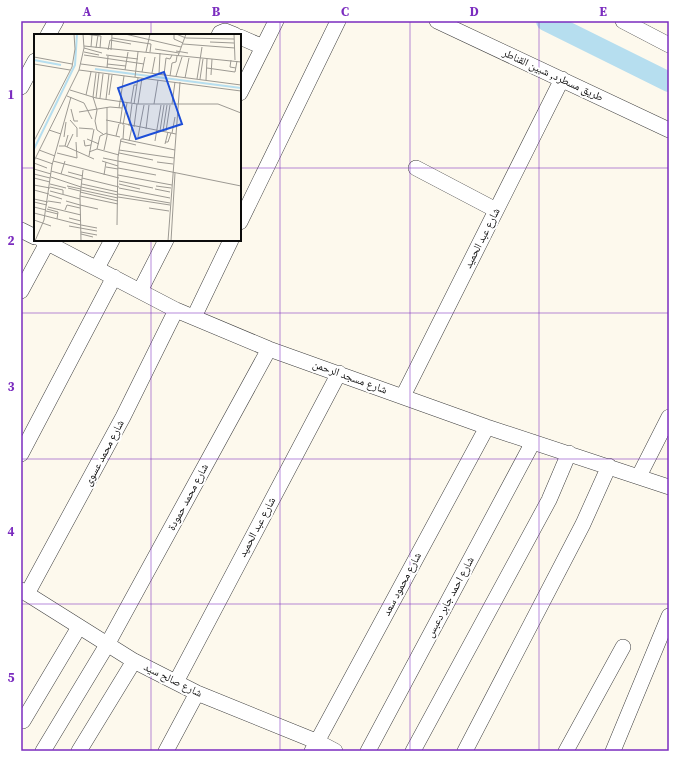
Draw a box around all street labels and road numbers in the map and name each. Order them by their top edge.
street label: طريق مسطرد, شبين القناطر [499,45,606,105]
street label: شارع عبد الحميد [460,205,504,271]
street label: شارع مسجد الرحمن [311,357,389,397]
street label: شارع محمد عسوى [80,417,128,489]
street label: شارع محمد حمودة [164,461,212,533]
street label: شارع عبد الحميد [235,494,279,560]
street label: شارع محمود سعد [379,550,425,618]
street label: شارع احمد جابر دعبس [422,554,478,640]
street label: شارع صالح سيد [141,659,205,701]

